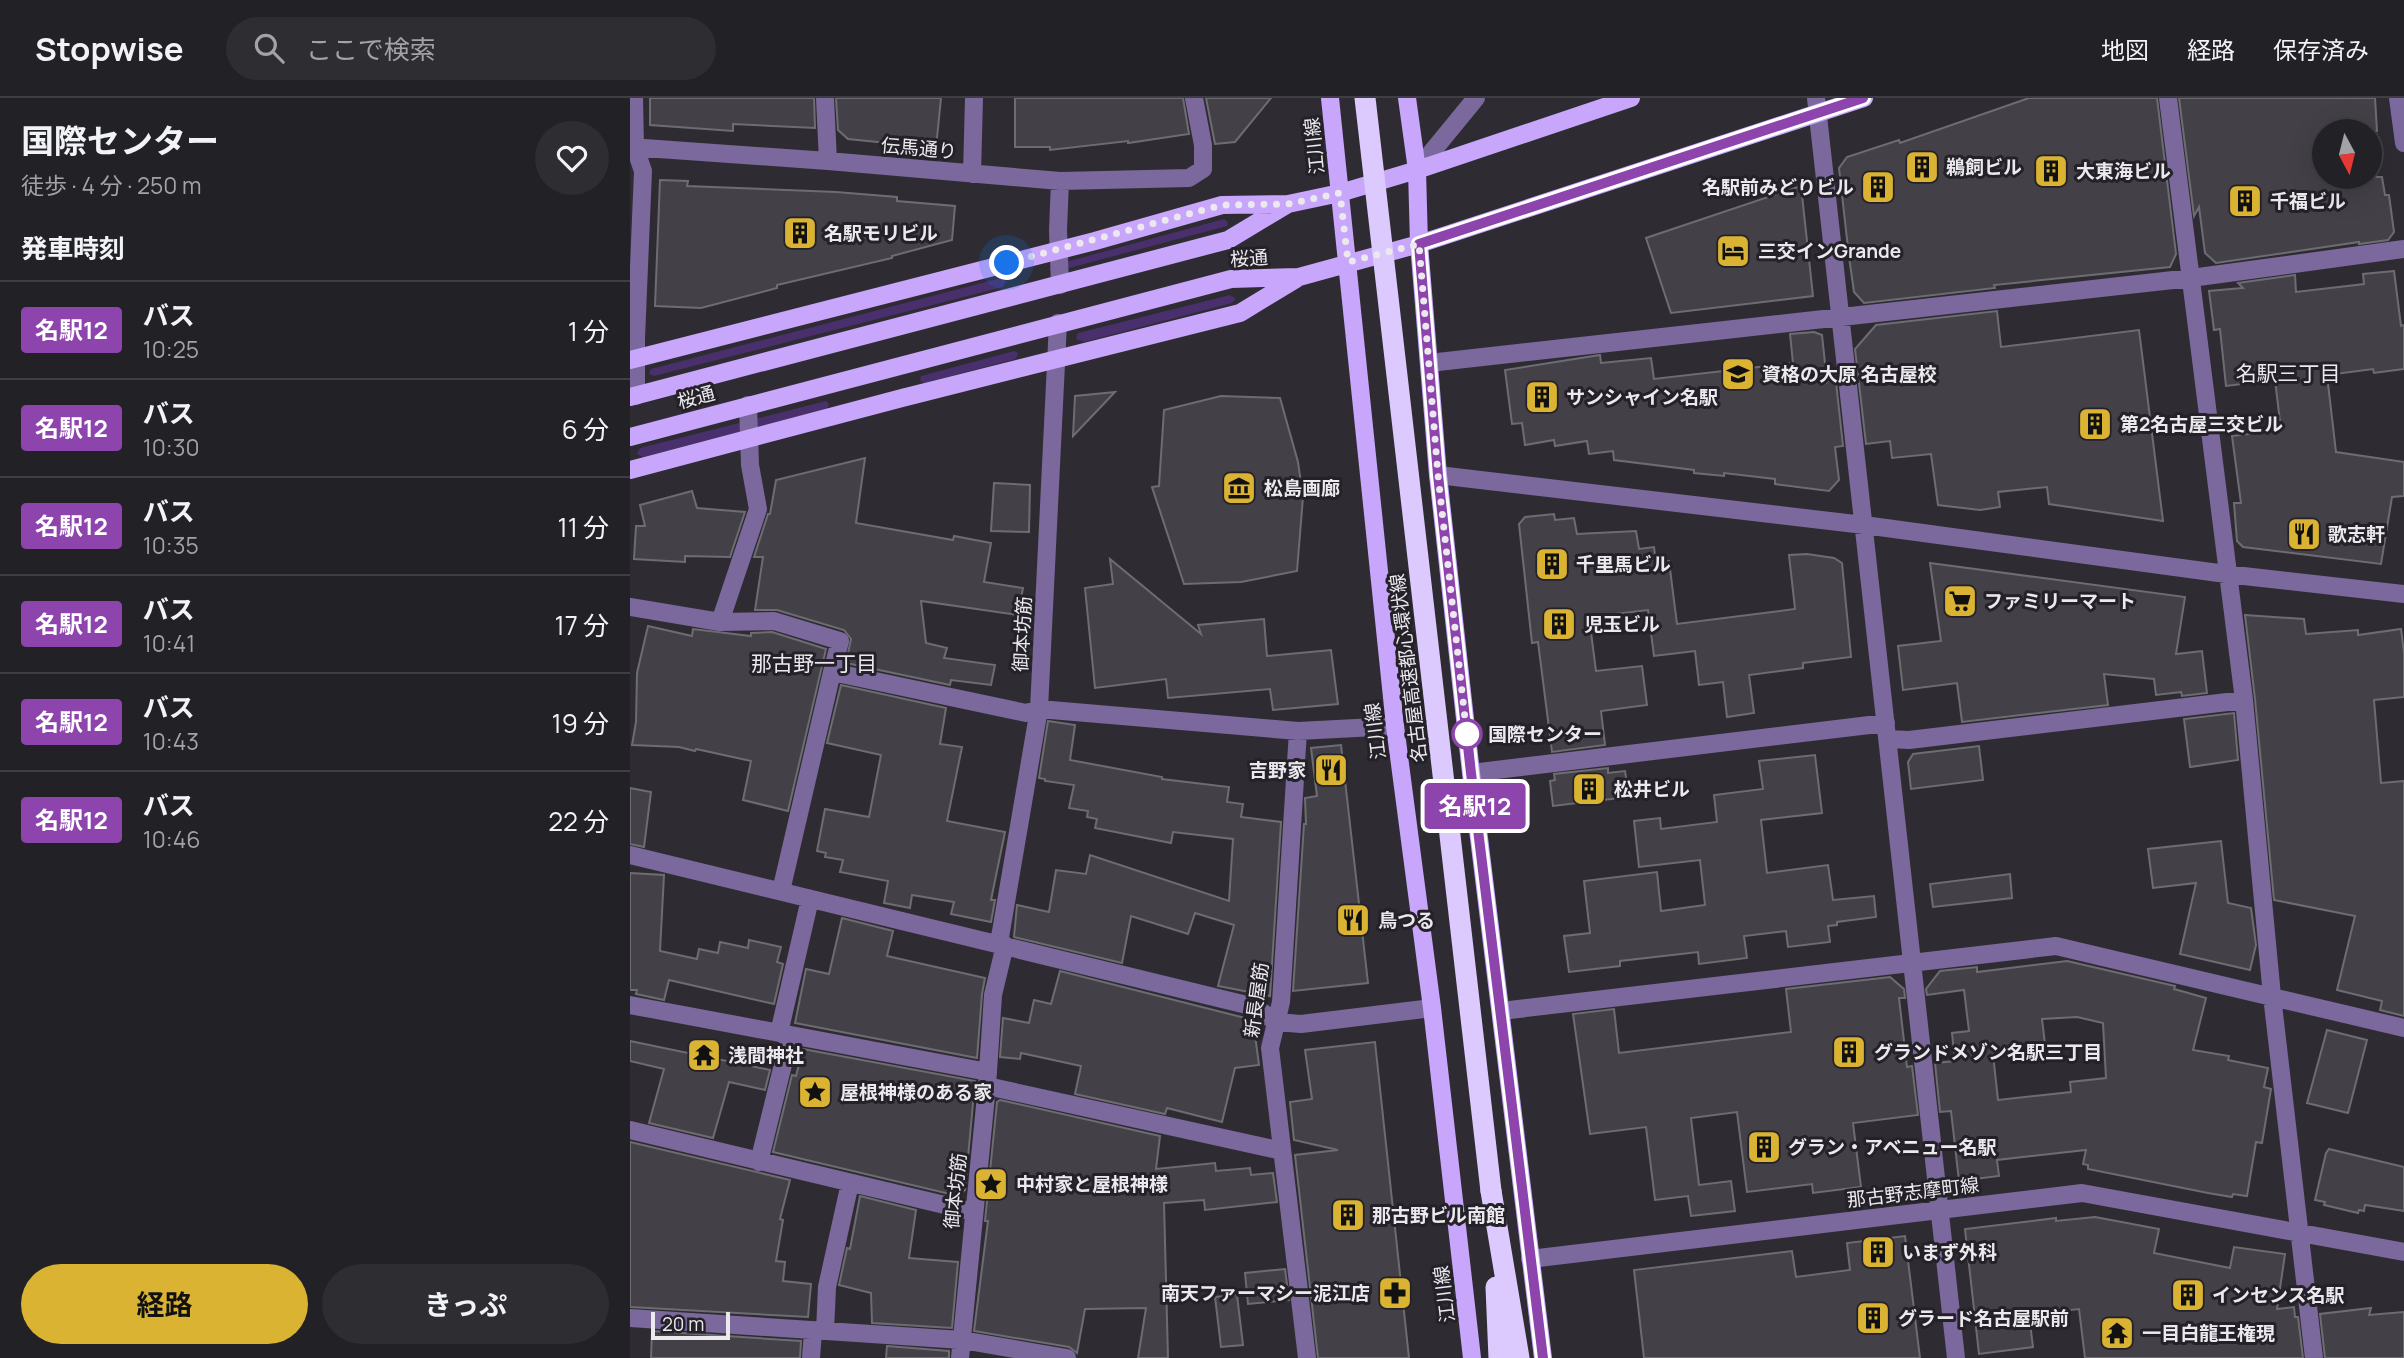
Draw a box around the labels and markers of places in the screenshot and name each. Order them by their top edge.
building icon: 鵜飼ビル [1903,148,1941,186]
building icon: 大東海ビル [2032,152,2070,190]
place label: 鵜飼ビル [1946,154,2022,180]
place label: 大東海ビル [2076,158,2171,184]
building icon: 名駅前みどりビル [1859,168,1897,206]
place label: 名駅前みどりビル [1702,174,1854,200]
building icon: 千福ビル [2226,182,2264,220]
place label: 千福ビル [2270,188,2346,214]
building icon: 名駅モリビル [781,214,819,252]
place label: 名駅モリビル [824,220,938,246]
hotel icon: 三交インGrande [1714,232,1752,270]
place label: 三交インGrande [1758,238,1901,264]
school or university icon: 資格の大原 名古屋校 [1719,355,1757,393]
place label: 資格の大原 名古屋校 [1762,361,1937,387]
building icon: サンシャイン名駅 [1523,378,1561,416]
place label: サンシャイン名駅 [1566,384,1718,410]
building icon: 第2名古屋三交ビル [2076,405,2114,443]
place label: 第2名古屋三交ビル [2120,411,2283,437]
museum icon: 松島画廊 [1220,469,1258,507]
place label: 松島画廊 [1264,475,1340,501]
restaurant icon: 歌志軒 [2285,515,2323,553]
place label: 歌志軒 [2328,521,2385,547]
building icon: 千里馬ビル [1533,545,1571,583]
place label: 千里馬ビル [1576,551,1671,577]
supermarket icon: ファミリーマート [1941,582,1979,620]
place label: ファミリーマート [1984,588,2136,614]
building icon: 児玉ビル [1540,605,1578,643]
place label: 児玉ビル [1584,611,1660,637]
marker: 国際センター [1452,719,1482,749]
place label: 国際センター [1488,721,1602,747]
restaurant icon: 吉野家 [1312,751,1350,789]
place label: 吉野家 [1249,757,1306,783]
building icon: 松井ビル [1570,770,1608,808]
place label: 松井ビル [1614,776,1690,802]
restaurant icon: 鳥つる [1334,901,1372,939]
place label: 鳥つる [1378,907,1435,933]
building icon: グランドメゾン名駅三丁目 [1830,1033,1868,1071]
temple icon: 浅間神社 [685,1036,723,1074]
place label: グランドメゾン名駅三丁目 [1874,1039,2102,1065]
place label: 浅間神社 [728,1042,804,1068]
place icon: 屋根神様のある家 [796,1073,834,1111]
place label: 屋根神様のある家 [840,1079,992,1105]
building icon: グラン・アベニュー名駅 [1745,1128,1783,1166]
place label: グラン・アベニュー名駅 [1788,1134,1997,1160]
place icon: 中村家と屋根神様 [972,1165,1010,1203]
place label: 中村家と屋根神様 [1016,1171,1168,1197]
building icon: 那古野ビル南館 [1329,1196,1367,1234]
place label: 那古野ビル南館 [1372,1202,1505,1228]
building icon: いまず外科 [1859,1233,1897,1271]
place label: いまず外科 [1902,1239,1997,1265]
pharmacy icon: 南天ファーマシー泥江店 [1376,1274,1414,1312]
building icon: インセンス名駅 [2169,1276,2207,1314]
place label: 南天ファーマシー泥江店 [1161,1280,1370,1306]
place label: インセンス名駅 [2212,1282,2345,1308]
building icon: グラード名古屋駅前 [1854,1299,1892,1337]
place label: グラード名古屋駅前 [1898,1305,2069,1331]
temple icon: 一目白龍王権現 [2098,1314,2136,1352]
place label: 一目白龍王権現 [2142,1320,2275,1346]

